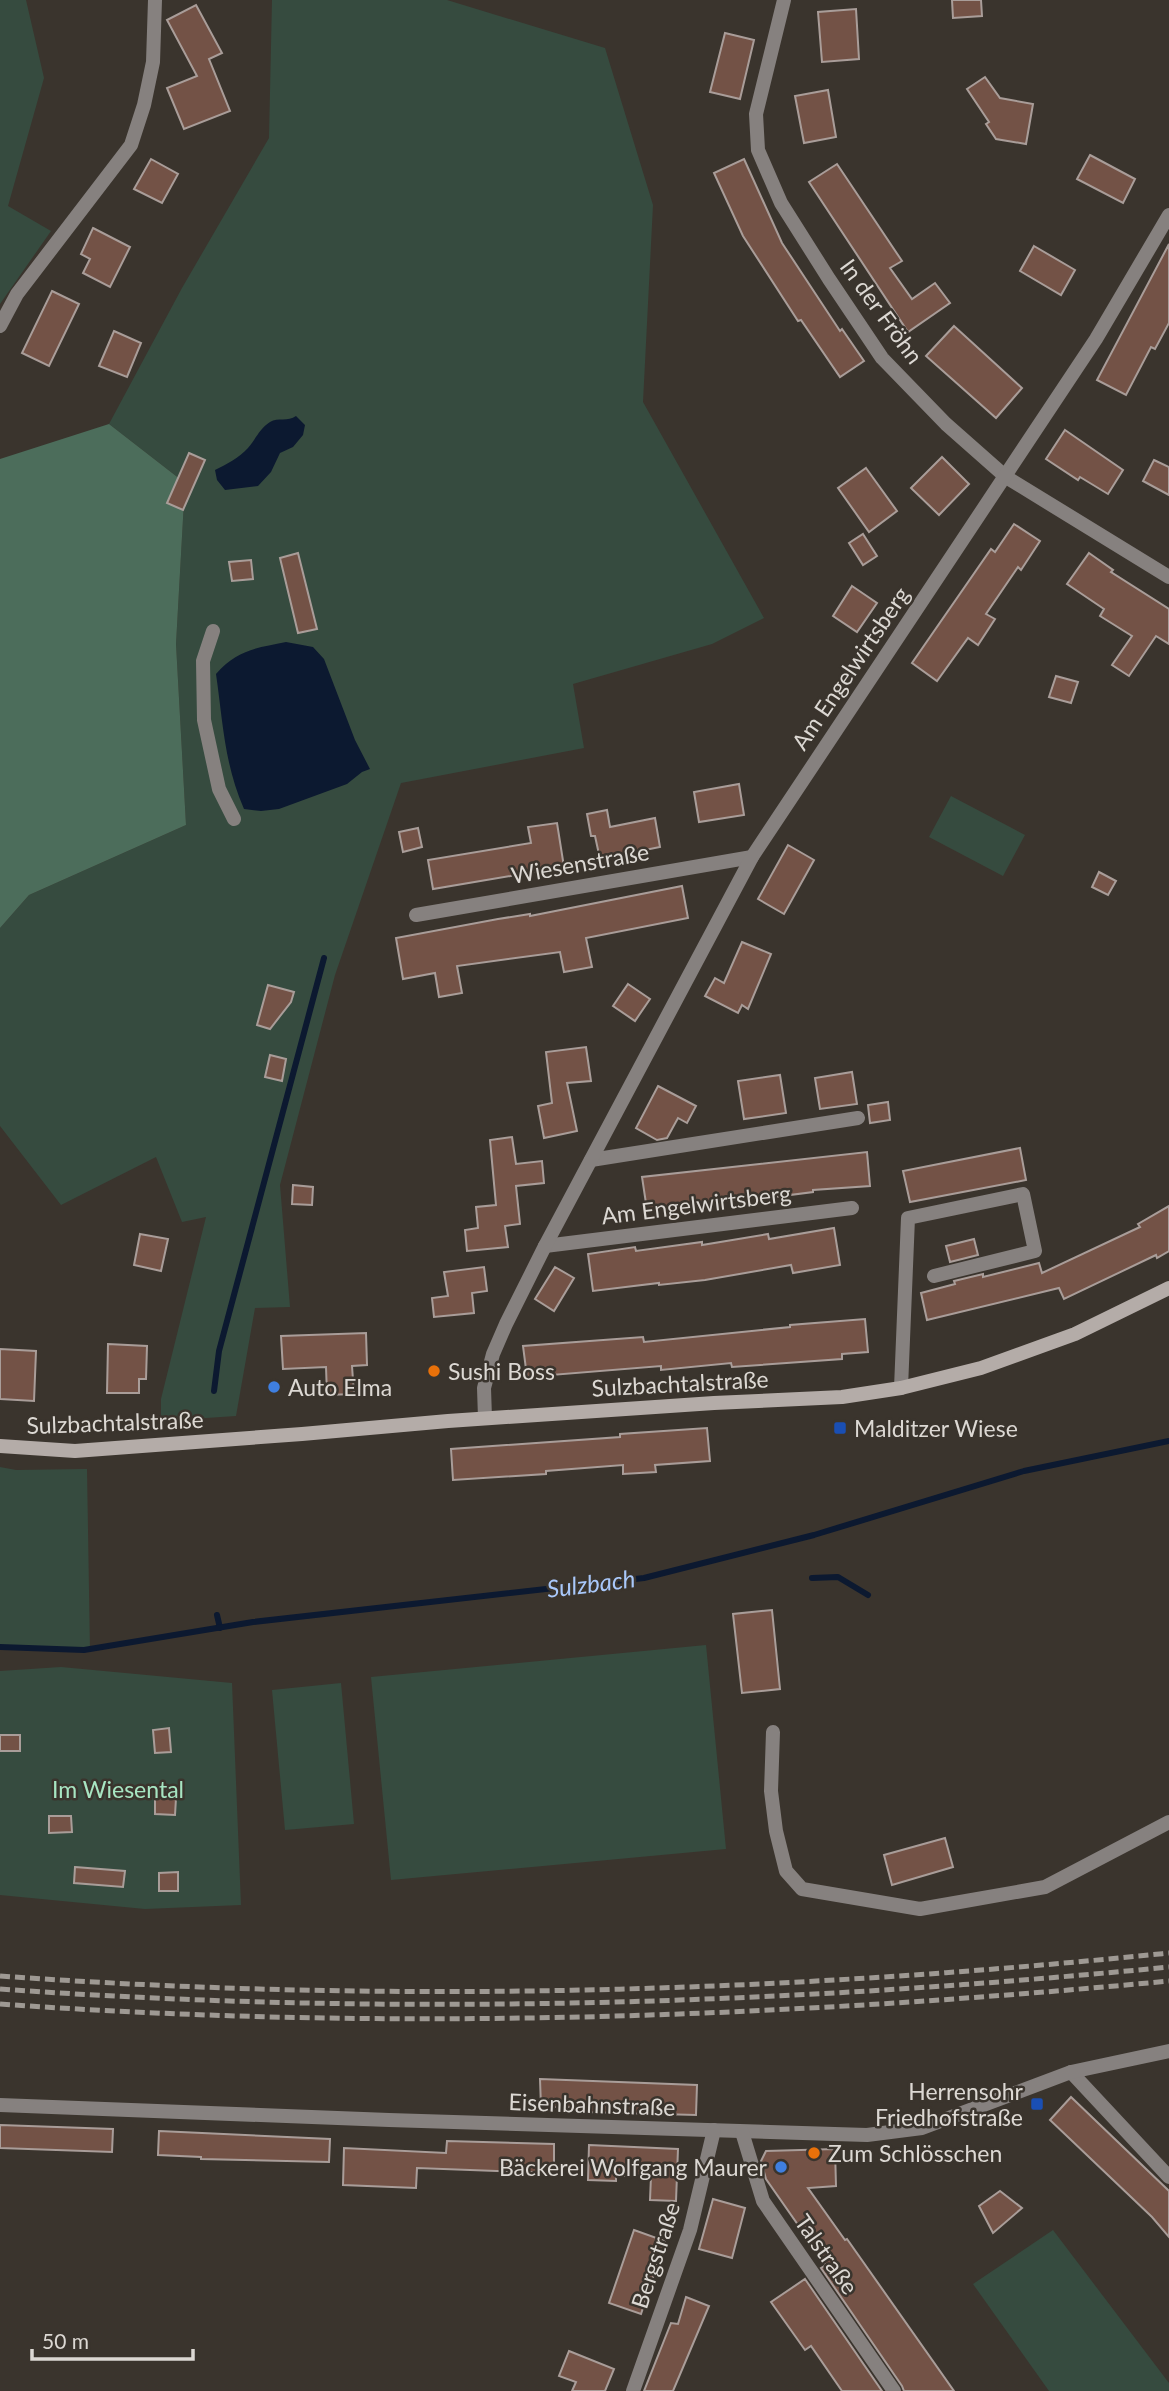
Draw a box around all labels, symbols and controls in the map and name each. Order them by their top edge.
street label: In der Fröhn [835,253,929,369]
street label: Am Engelwirtsberg [785,581,915,755]
street label: Wiesenstraße [509,837,651,889]
street label: Am Engelwirtsberg [600,1178,792,1230]
place label: Sushi Boss [448,1357,555,1385]
marker: Sushi Boss [426,1363,442,1379]
street label: Sulzbachtalstraße [591,1364,769,1402]
place label: Auto Elma [288,1373,392,1401]
marker: Auto Elma [266,1379,282,1395]
street label: Sulzbachtalstraße [26,1405,204,1439]
place label: Malditzer Wiese [854,1414,1018,1442]
marker: Malditzer Wiese [832,1420,848,1436]
water label: Sulzbach [545,1563,637,1603]
park label: Im Wiesental [52,1775,184,1803]
place label: Herrensohr Friedhofstraße [875,2077,1024,2131]
street label: Eisenbahnstraße [508,2087,676,2121]
marker: Herrensohr Friedhofstraße [1029,2096,1045,2112]
place label: Zum Schlösschen [828,2139,1002,2167]
marker: Zum Schlösschen [806,2145,822,2161]
place label: Bäckerei Wolfgang Maurer [499,2153,768,2181]
marker: Bäckerei Wolfgang Maurer [773,2159,789,2175]
street label: Bergstraße [625,2198,685,2312]
street label: Talstraße [789,2209,865,2299]
scale bar [32,2318,192,2362]
text: 50 m [42,2328,89,2353]

